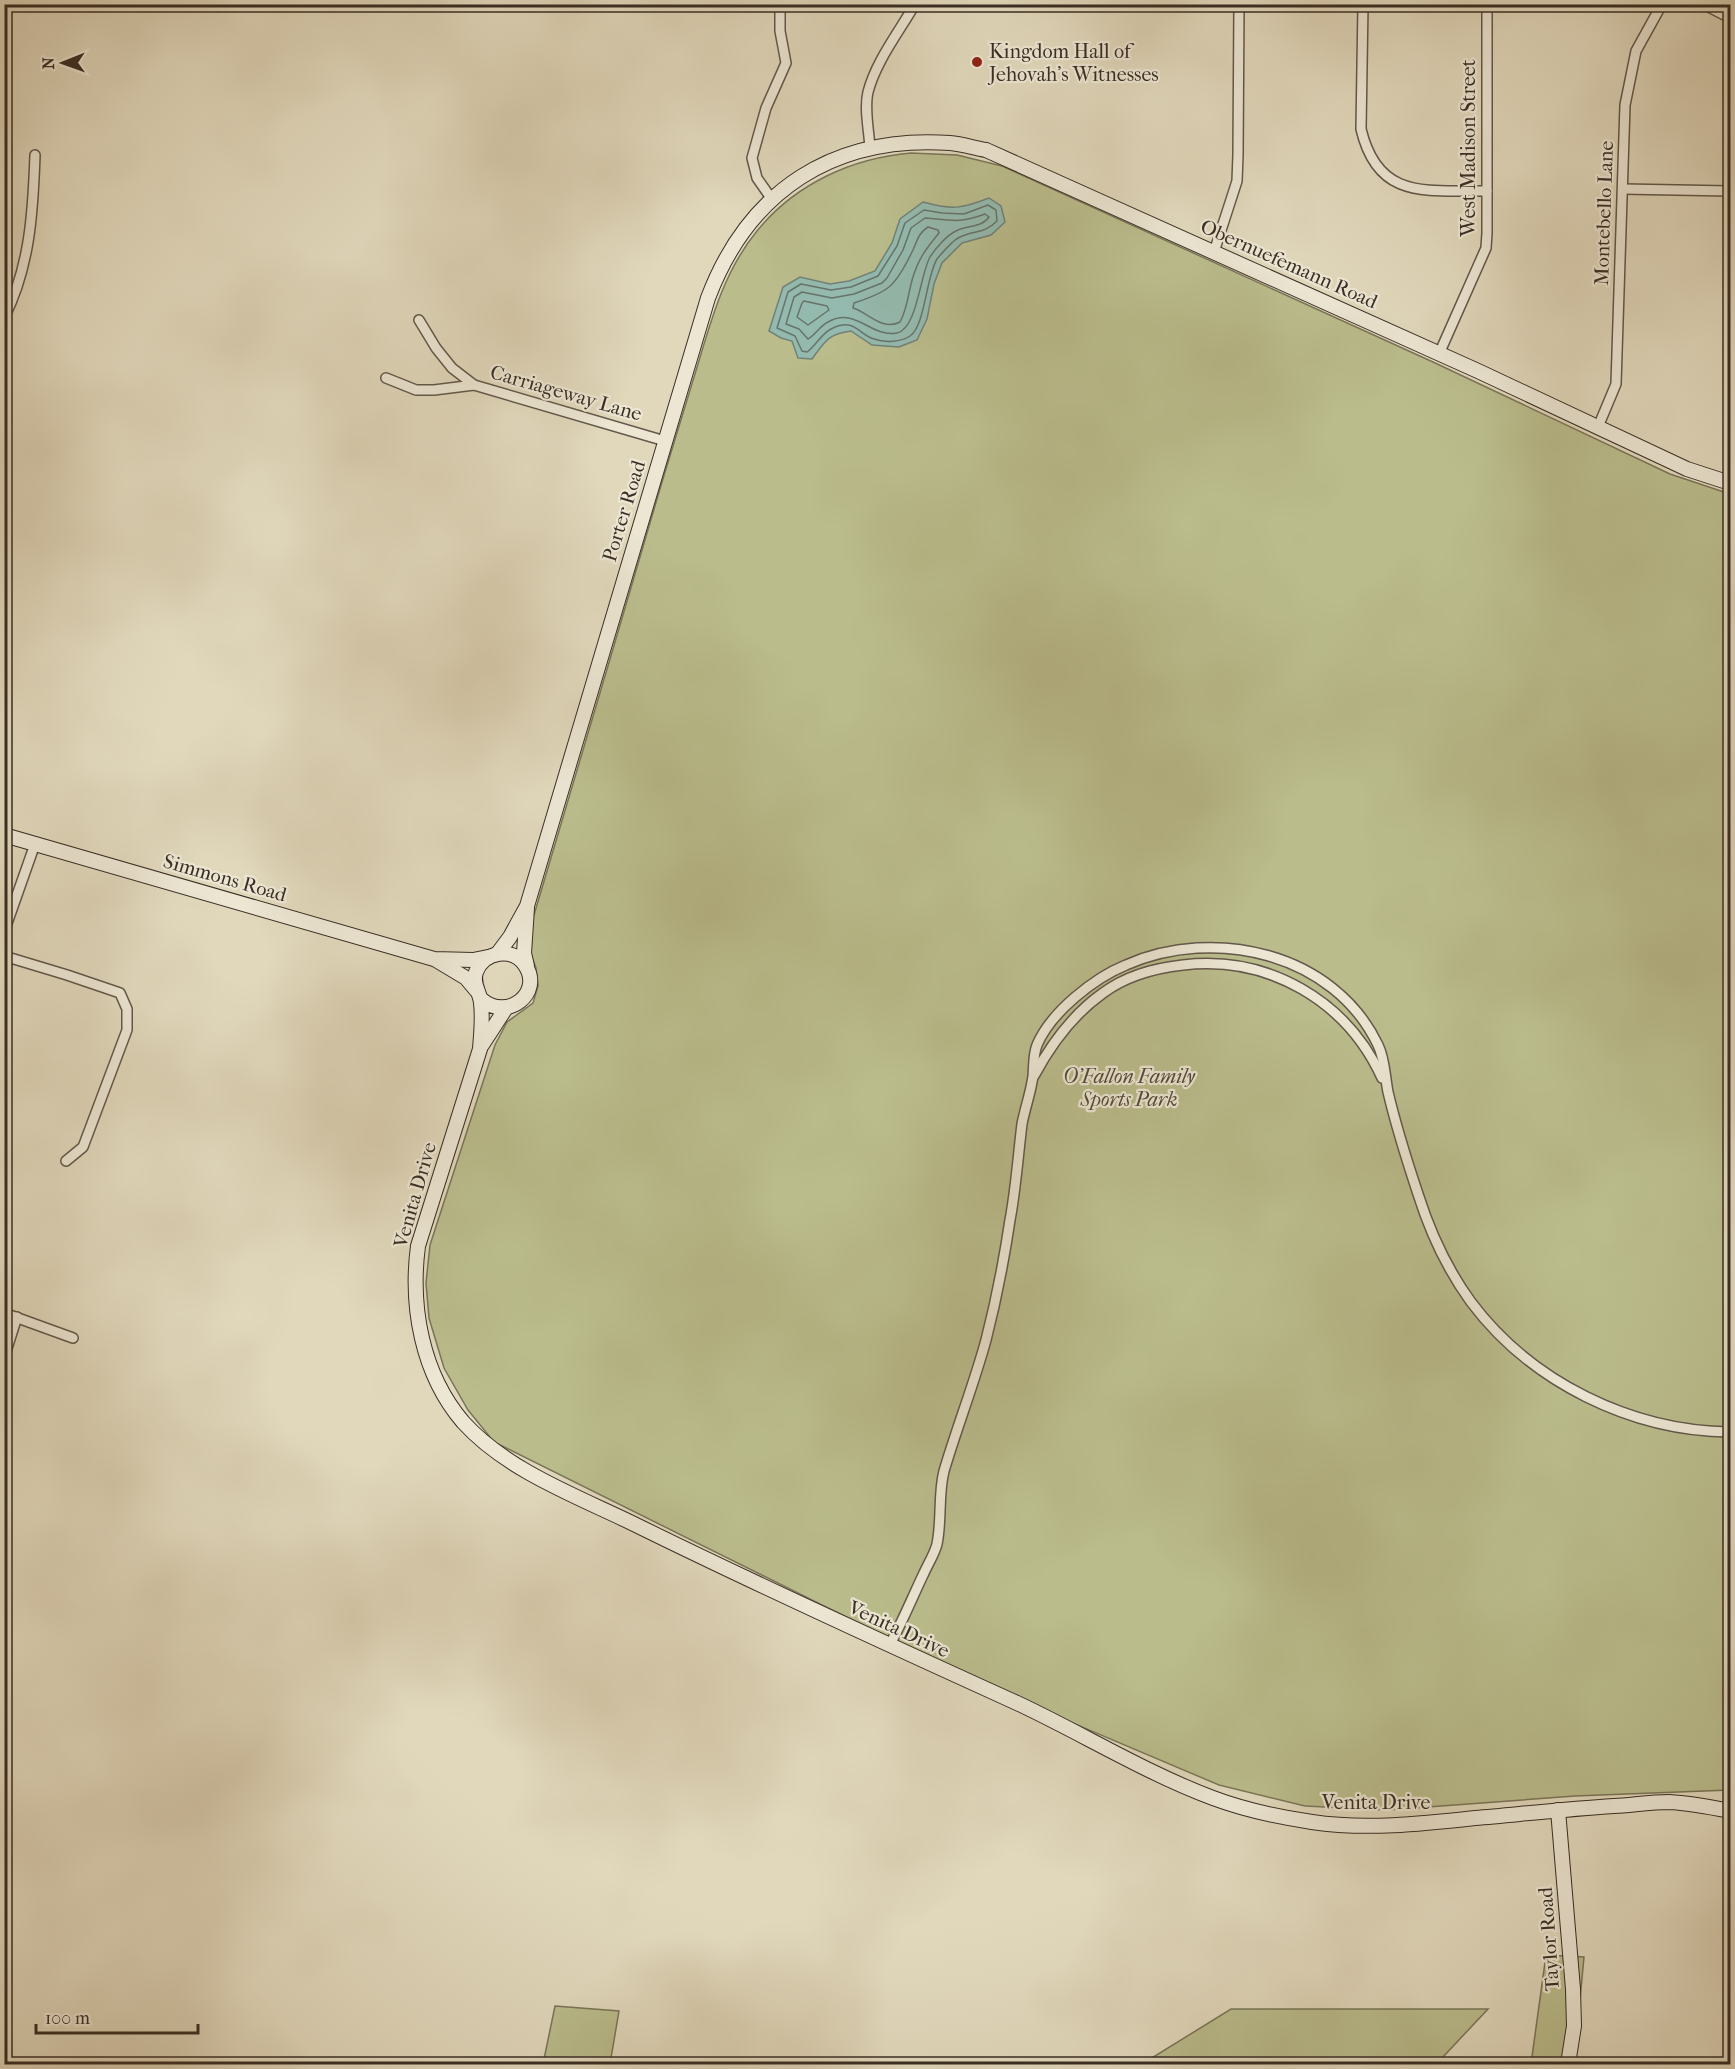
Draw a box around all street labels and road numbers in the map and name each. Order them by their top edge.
street label: West Madison Street [1457,59,1480,238]
street label: Montebello Lane [1590,140,1618,286]
street label: Obernuefemann Road [1197,215,1382,314]
street label: Carriageway Lane [488,360,645,426]
street label: Porter Road [598,457,651,564]
street label: Simmons Road [161,849,290,907]
street label: Venita Drive [389,1139,441,1251]
street label: Venita Drive [844,1595,953,1662]
street label: Venita Drive [1321,1791,1430,1814]
street label: Taylor Road [1534,1885,1564,1992]

